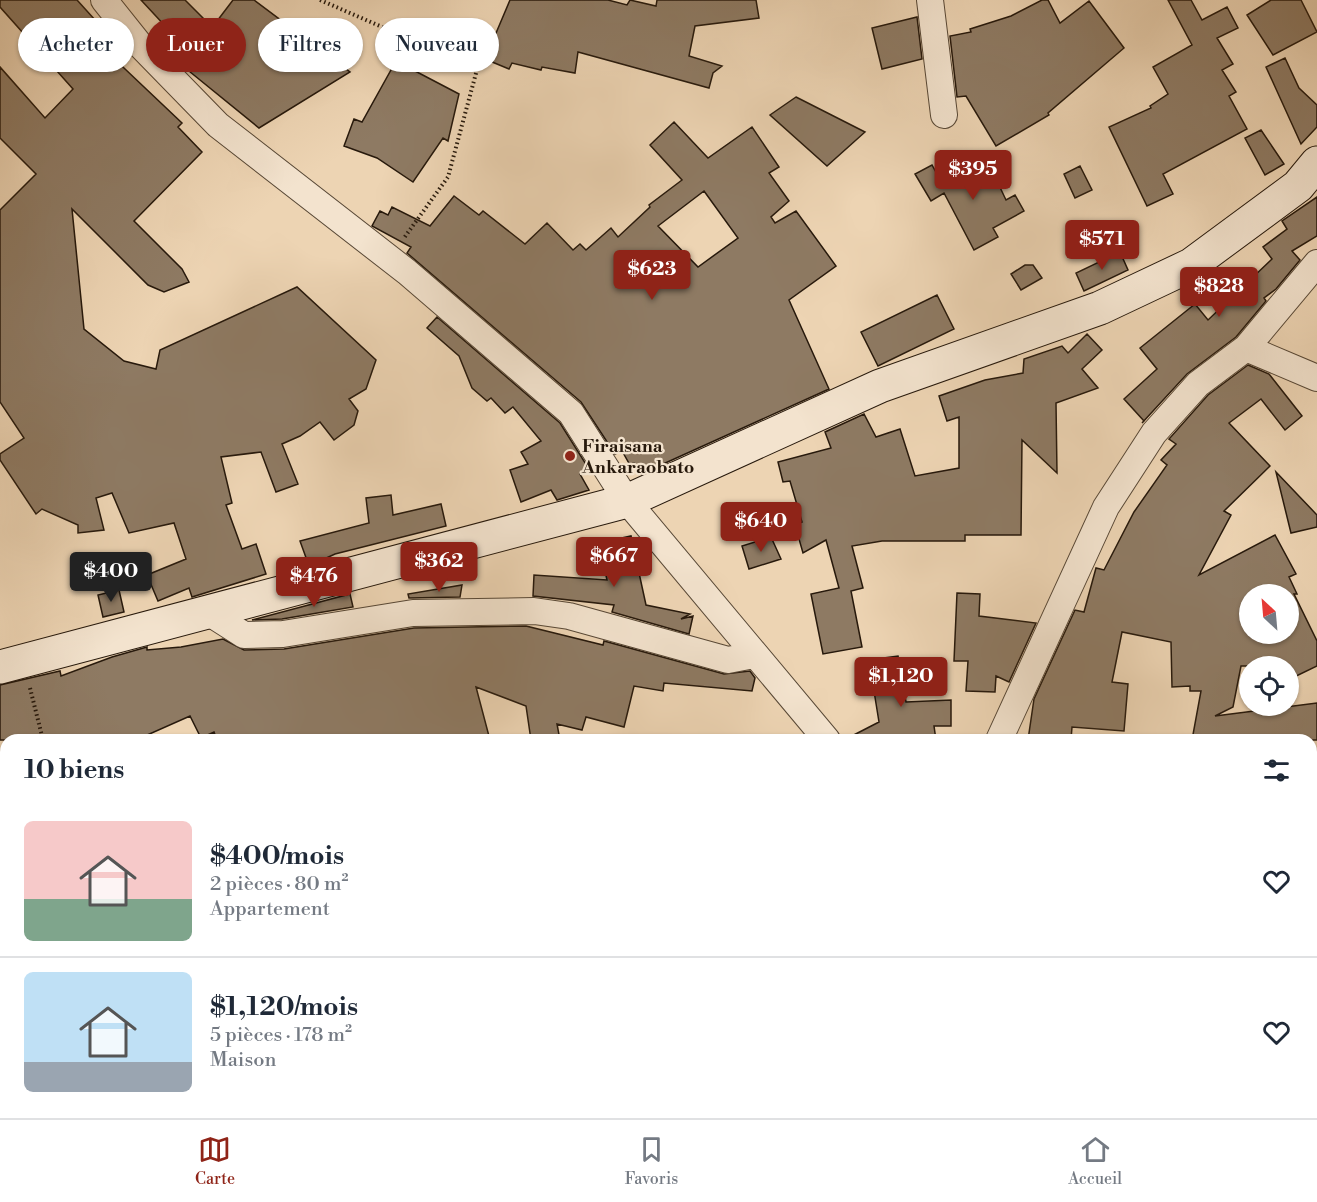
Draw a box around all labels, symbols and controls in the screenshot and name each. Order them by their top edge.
chip: Acheter [18,18,134,72]
chip: Louer [146,18,246,72]
chip: Filtres [258,18,363,72]
chip: Nouveau [375,18,499,72]
pin: $395 [937,150,1009,201]
text: $395 [949,157,997,182]
pin: $571 [1066,220,1138,271]
text: $571 [1079,227,1125,252]
pin: $623 [616,250,688,301]
text: $623 [627,257,677,282]
pin: $828 [1183,267,1255,318]
text: $828 [1194,274,1244,299]
place label: Firaisana Ankaraobato [581,435,694,479]
marker: Firaisana Ankaraobato [563,449,577,463]
pin: $640 [725,502,797,553]
text: $640 [735,509,787,534]
pin: $667 [578,537,650,588]
pin: $362 [403,542,475,593]
text: $667 [590,544,638,569]
text: $362 [414,549,464,574]
pin: $400 [75,552,147,603]
pin: $476 [278,557,350,608]
text: $400 [84,559,138,584]
text: $476 [290,564,338,589]
north arrow [1239,584,1299,644]
map controls [1239,584,1299,716]
button: locate [1239,656,1299,716]
pin: $1,120 [852,657,950,708]
text: $1,120 [868,664,934,689]
text: 10 biens [24,754,124,786]
icon: filters [1260,754,1293,787]
text: $400/mois [210,840,344,872]
icon: home [72,845,144,917]
icon: heart [1260,865,1293,898]
text: 2 pièces · 80 m² [210,872,348,897]
text: Appartement [210,897,330,922]
text: $1,120/mois [210,991,358,1023]
icon: home [72,996,144,1068]
icon: heart [1260,1016,1293,1049]
text: 5 pièces · 178 m² [210,1023,352,1048]
text: Maison [210,1048,276,1073]
tab: Carte [195,1133,235,1189]
tab: Favoris [625,1133,678,1189]
tab: Accueil [1068,1133,1122,1189]

